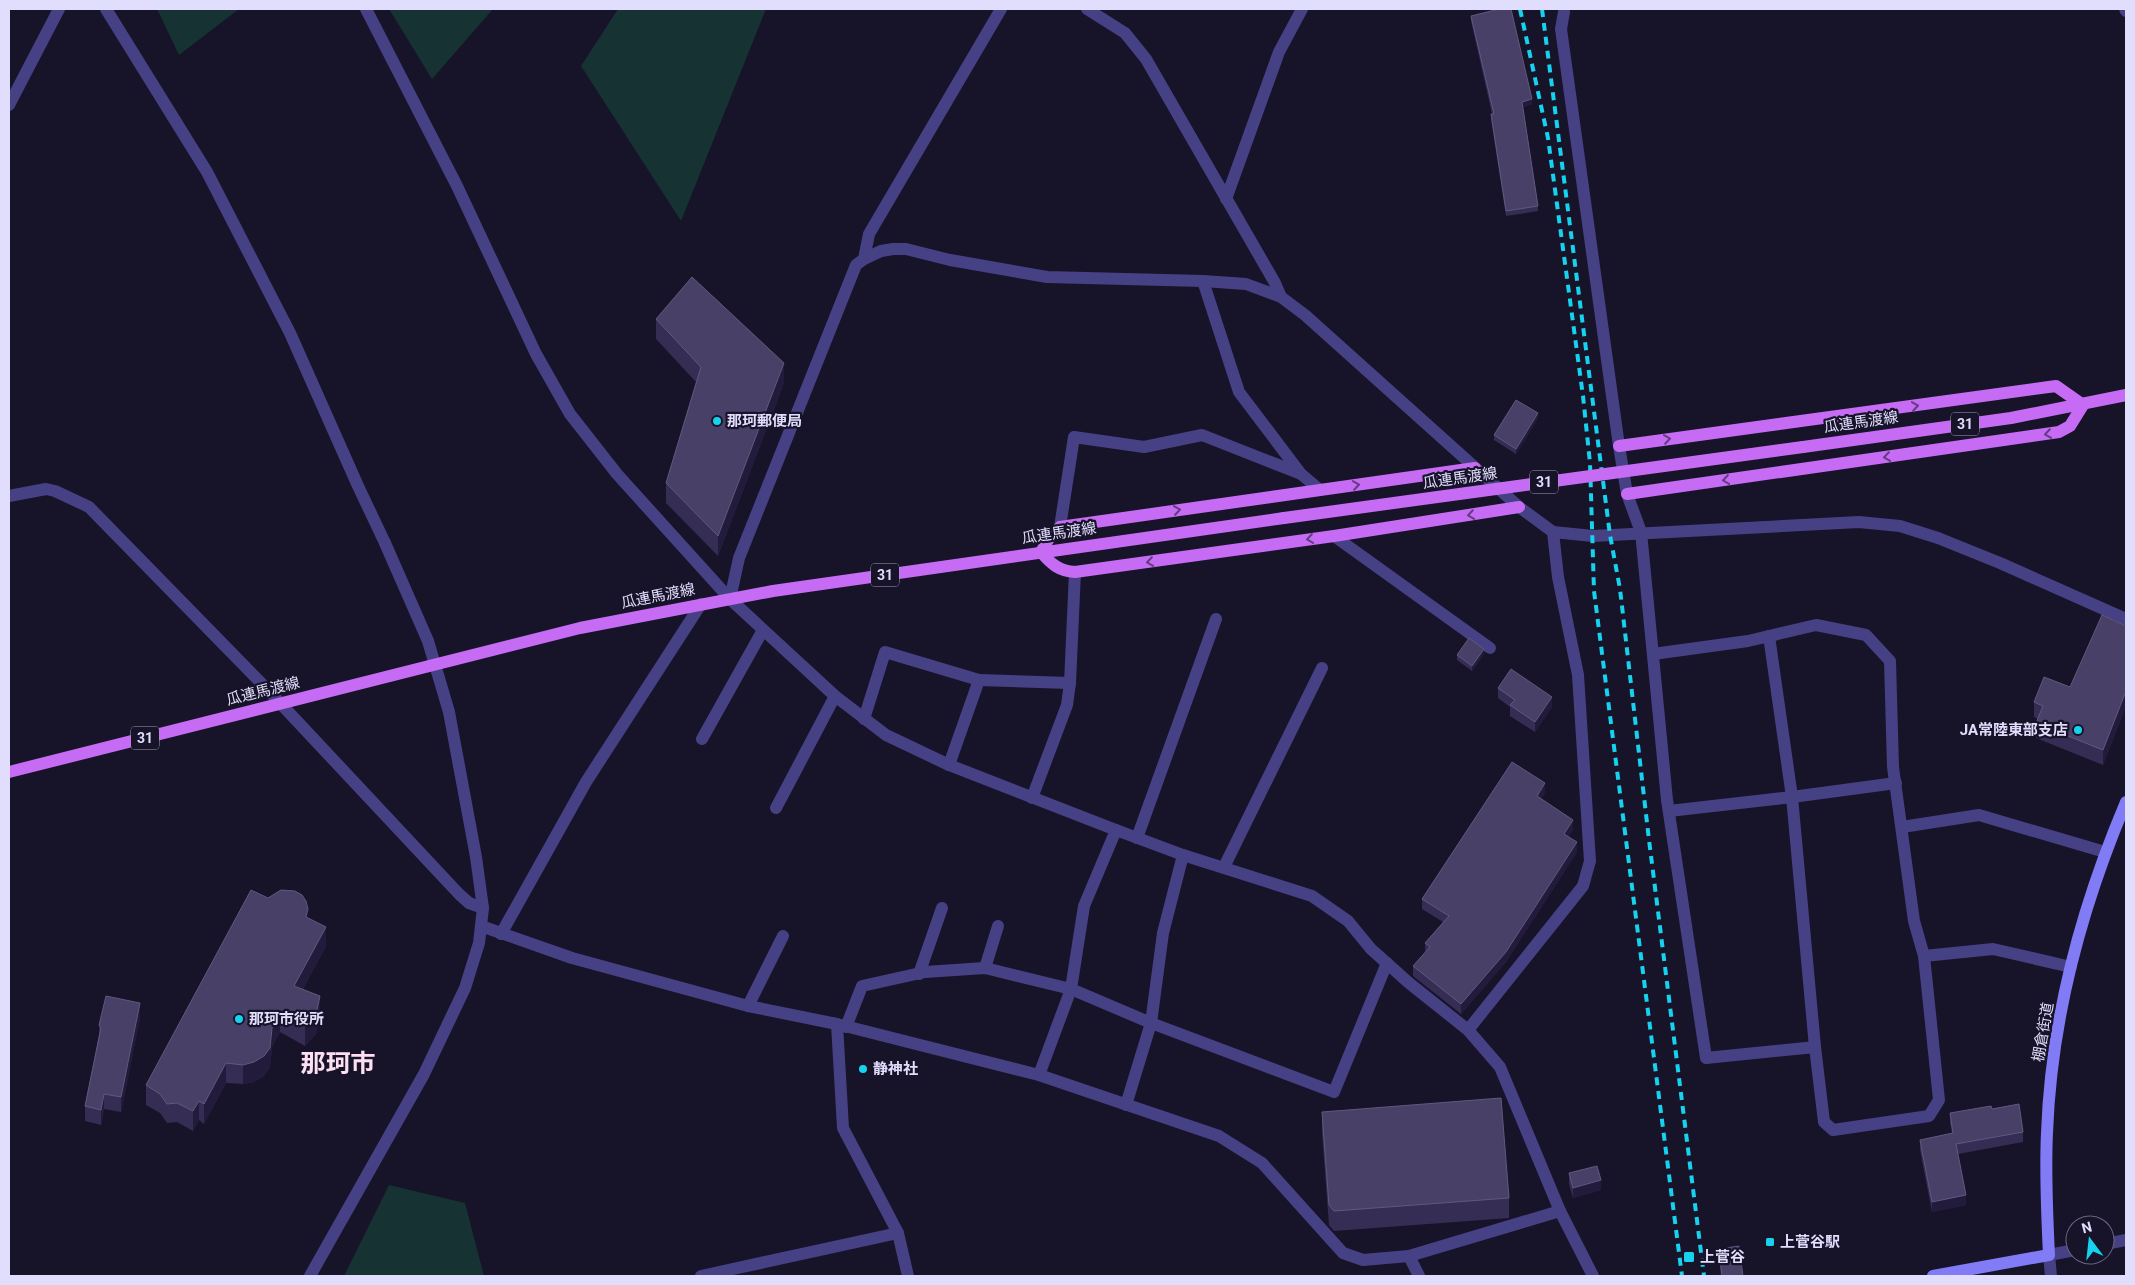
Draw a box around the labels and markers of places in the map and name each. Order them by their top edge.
place label: 那珂郵便局 [727,412,802,430]
marker: 那珂郵便局 [711,415,723,427]
place label: JA常陸東部支店 [1960,721,2068,739]
marker: JA常陸東部支店 [2072,724,2084,736]
place label: 那珂市役所 [249,1010,324,1028]
marker: 那珂市役所 [233,1013,245,1025]
place label: 静神社 [873,1060,918,1078]
marker: 静神社 [857,1063,869,1075]
place label: 上菅谷駅 [1780,1233,1840,1251]
marker: 上菅谷駅 [1764,1236,1776,1248]
place label: 上菅谷 [1700,1248,1745,1266]
marker: 上菅谷 [1682,1250,1696,1264]

